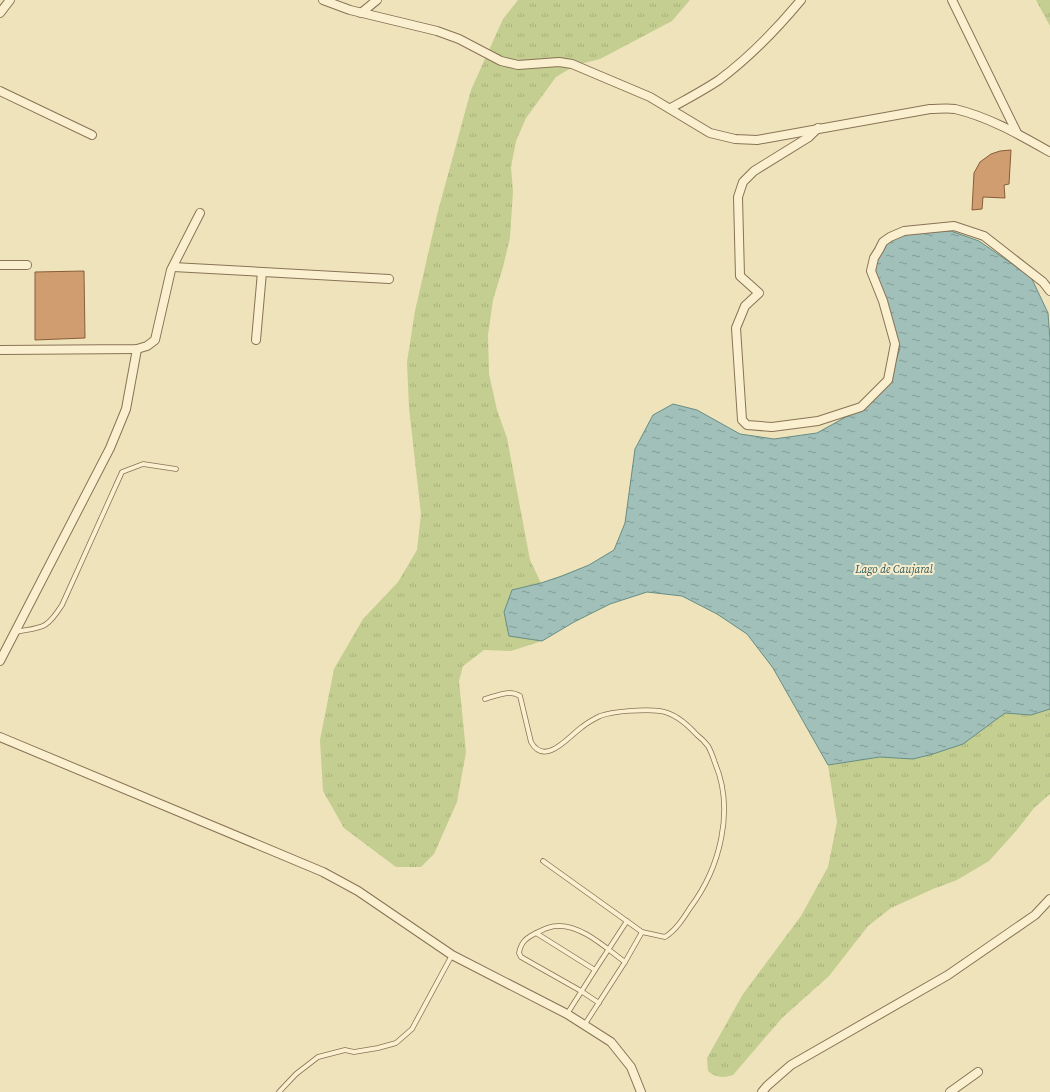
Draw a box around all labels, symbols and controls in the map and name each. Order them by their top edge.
water label: Lago de Caujaral [854,562,934,577]

